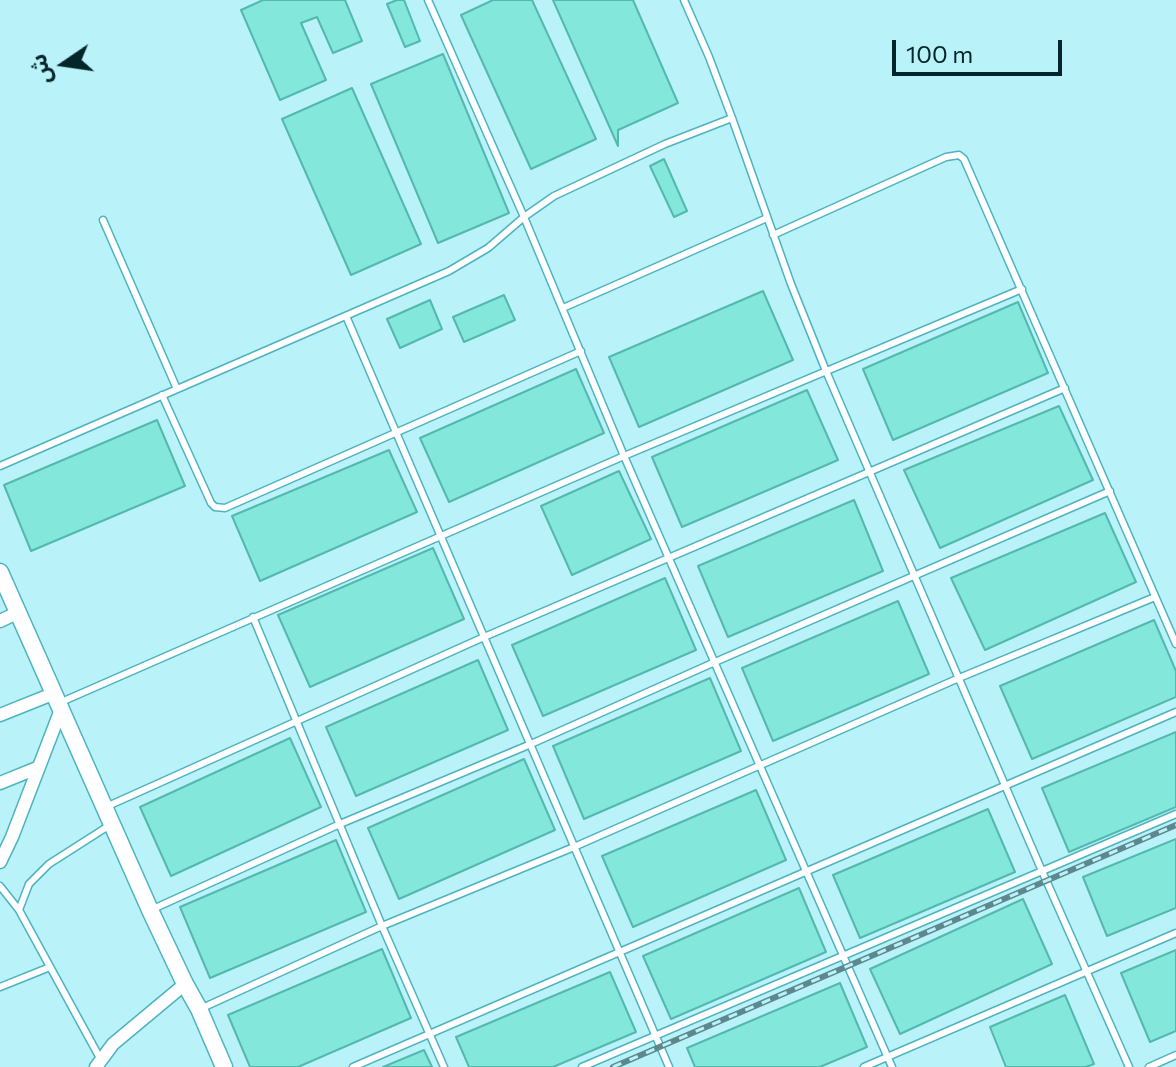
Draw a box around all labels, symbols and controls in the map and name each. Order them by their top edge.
north arrow [24,24,104,104]
scale bar [896,24,1066,74]
text: 100 m [906,39,973,68]
text: ش [24,52,57,87]

